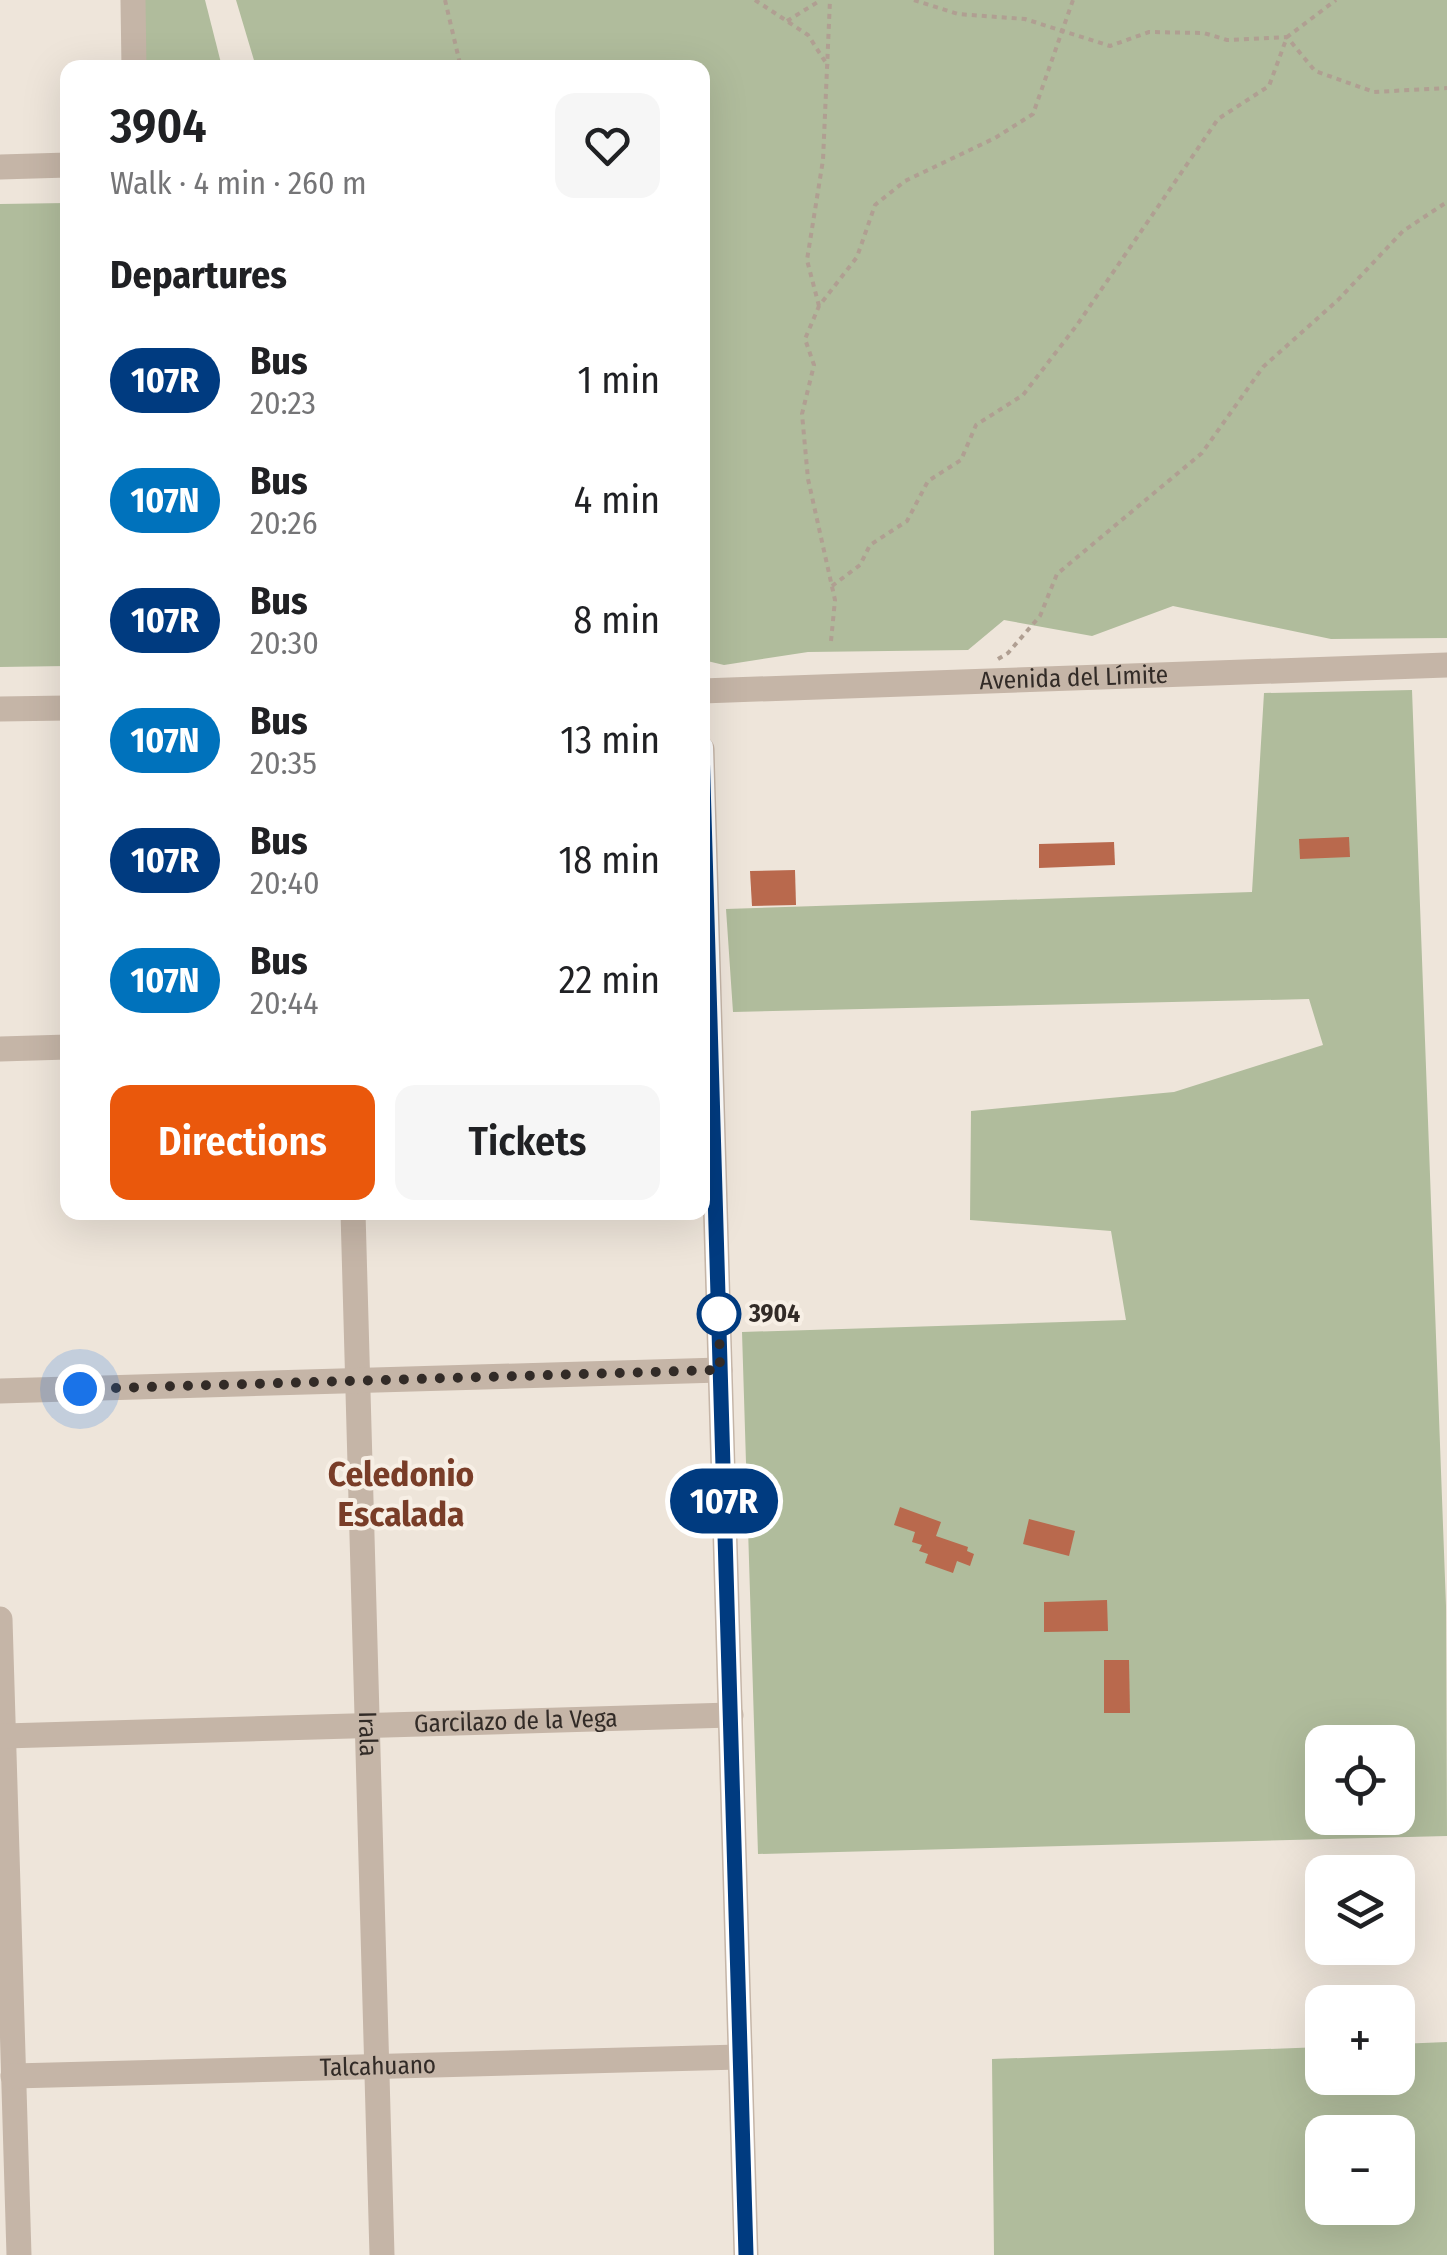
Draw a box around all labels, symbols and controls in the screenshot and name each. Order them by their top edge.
button: heart [555,93,660,198]
text: 3904 [110,97,207,155]
text: Walk · 4 min · 260 m [110,164,367,202]
text: Departures [110,252,287,298]
text: Bus [250,338,308,384]
text: 1 min [577,357,660,403]
text: 107R [131,359,199,401]
text: 20:23 [250,384,316,422]
text: Bus [250,458,308,504]
text: 4 min [574,477,660,523]
text: 107N [130,479,200,521]
text: 20:26 [250,504,318,542]
text: Bus [250,578,308,624]
text: 8 min [573,597,660,643]
text: 107R [131,599,199,641]
text: 20:30 [250,624,319,662]
street label: Avenida del Límite [979,660,1169,696]
text: Bus [250,698,308,744]
text: 13 min [560,717,660,763]
text: 107N [130,719,200,761]
text: 20:35 [250,744,317,782]
text: Bus [250,818,308,864]
text: 18 min [558,837,660,883]
text: 107R [131,839,199,881]
text: 20:40 [250,864,320,902]
text: Bus [250,938,308,984]
text: 22 min [559,957,660,1003]
text: 107N [130,959,200,1001]
text: 20:44 [250,984,318,1022]
button: Directions [110,1085,375,1200]
button: Tickets [395,1085,660,1200]
marker: 3904 [698,1293,740,1335]
place label: 3904 [748,1299,800,1329]
your location [55,1364,105,1414]
district label: Celedonio Escalada [328,1453,474,1535]
line badge: 107R [654,1468,794,1534]
text: 107R [690,1480,758,1522]
street label: Garcilazo de la Vega [414,1703,618,1739]
street label: Irala [352,1711,383,1757]
map controls [1305,1725,1415,2225]
button: locate [1305,1725,1415,1835]
button: layers [1305,1855,1415,1965]
button: + [1305,1985,1415,2095]
street label: Talcahuano [319,2050,436,2083]
button: − [1305,2115,1415,2225]

